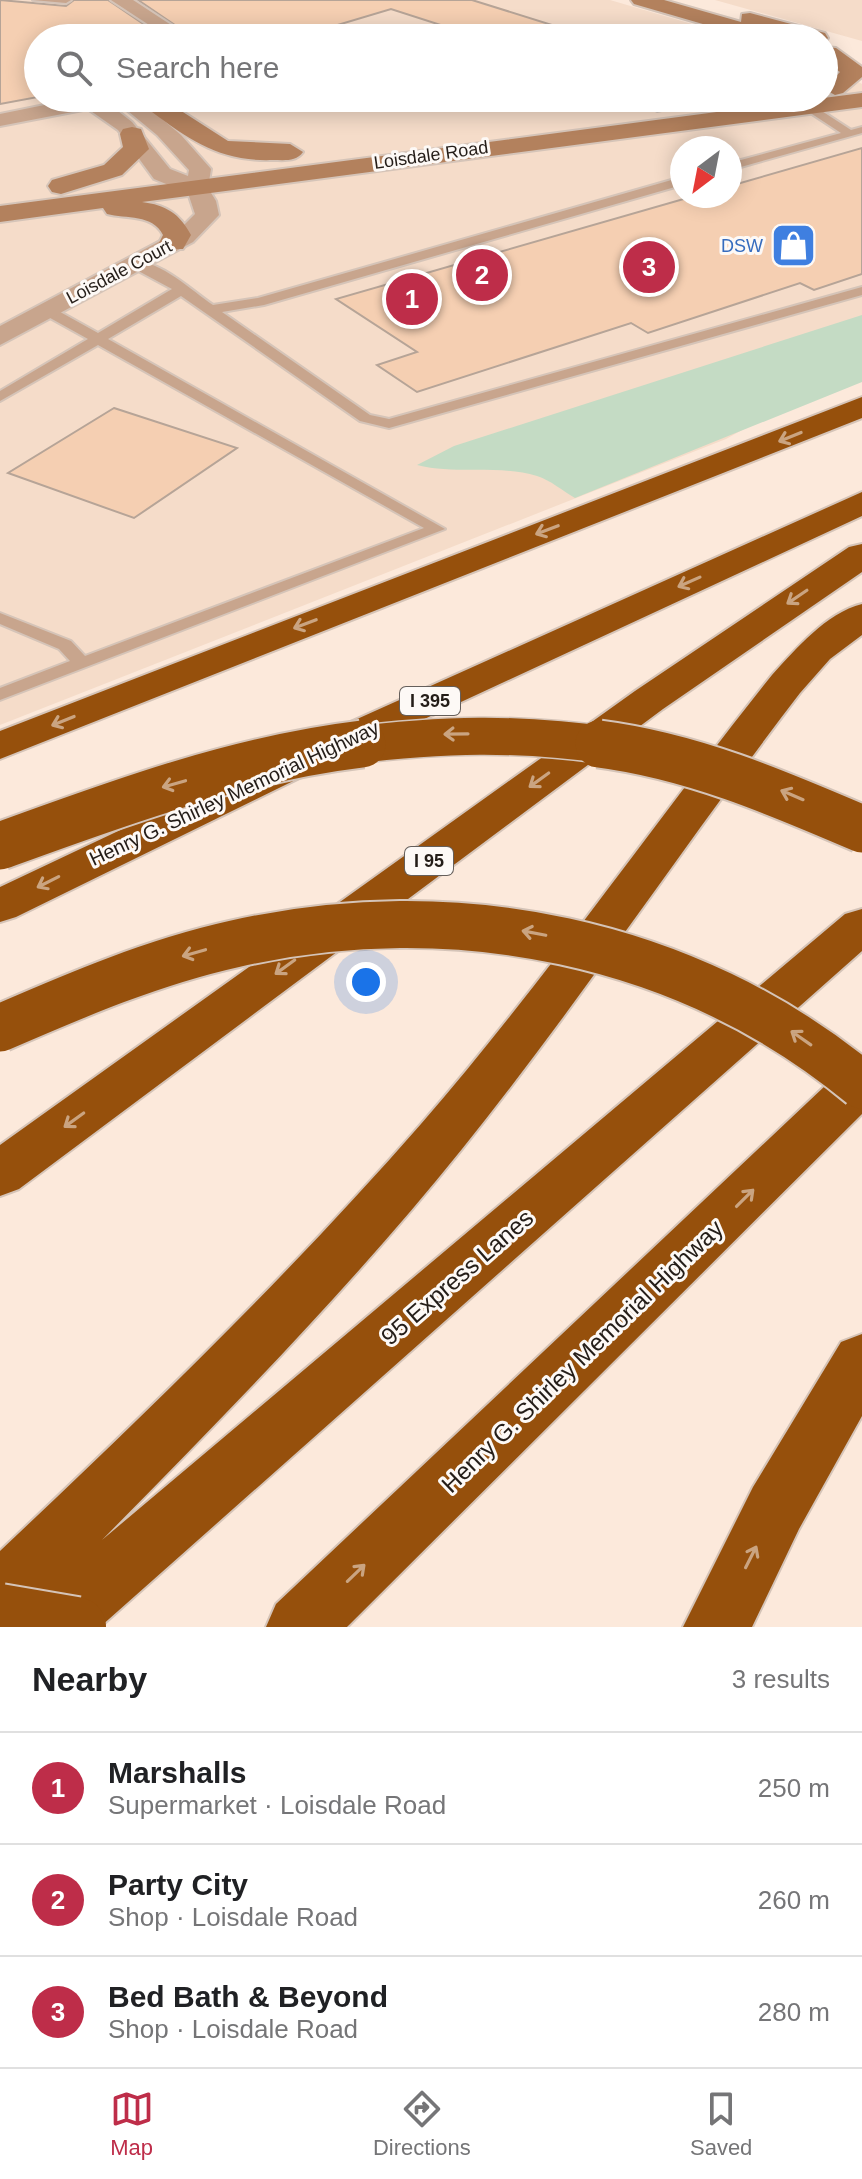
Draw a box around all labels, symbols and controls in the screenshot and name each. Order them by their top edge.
search box [24,24,838,112]
icon: search [52,46,96,90]
text: Search here [116,51,279,84]
north arrow [670,136,742,208]
street label: Loisdale Road [373,137,489,173]
shop icon: DSW [770,222,818,270]
street label: Loisdale Court [63,236,175,308]
place label: DSW [721,236,763,256]
pin: 3 [623,237,675,297]
pin: 2 [456,245,508,305]
pin: 1 [386,269,438,329]
one-way arrow [778,430,803,445]
one-way arrow [535,524,560,538]
one-way arrow [677,575,702,590]
one-way arrow [786,589,808,605]
one-way arrow [293,618,318,633]
road number: I 395 [400,687,460,715]
one-way arrow [51,714,76,729]
street label: Henry G. Shirley Memorial Highway [86,716,382,870]
one-way arrow [443,726,470,741]
one-way arrow [529,772,551,789]
one-way arrow [161,777,187,792]
one-way arrow [780,787,805,802]
road number: I 95 [405,847,453,875]
one-way arrow [36,874,60,890]
one-way arrow [522,924,548,939]
one-way arrow [182,947,208,962]
one-way arrow [274,959,296,976]
your location [346,962,386,1002]
one-way arrow [790,1029,812,1046]
one-way arrow [64,1112,86,1128]
one-way arrow [735,1189,754,1208]
street label: 95 Express Lanes [376,1204,538,1350]
street label: Henry G. Shirley Memorial Highway [436,1214,728,1498]
one-way arrow [744,1546,760,1570]
one-way arrow [346,1564,365,1583]
text: Nearby [32,1660,147,1698]
text: 3 results [732,1664,830,1694]
text: Marshalls [108,1756,246,1789]
text: 1 [51,1773,65,1803]
text: 250 m [758,1773,830,1803]
text: Supermarket · Loisdale Road [108,1790,446,1820]
text: Party City [108,1868,248,1901]
text: 2 [51,1885,65,1915]
text: 260 m [758,1885,830,1915]
text: Shop · Loisdale Road [108,1902,358,1932]
text: Bed Bath & Beyond [108,1980,388,2013]
text: 3 [51,1997,65,2027]
text: 280 m [758,1997,830,2027]
text: Shop · Loisdale Road [108,2014,358,2044]
tab: Map [110,2087,154,2161]
tab: Directions [373,2087,471,2161]
tab: Saved [690,2087,752,2161]

